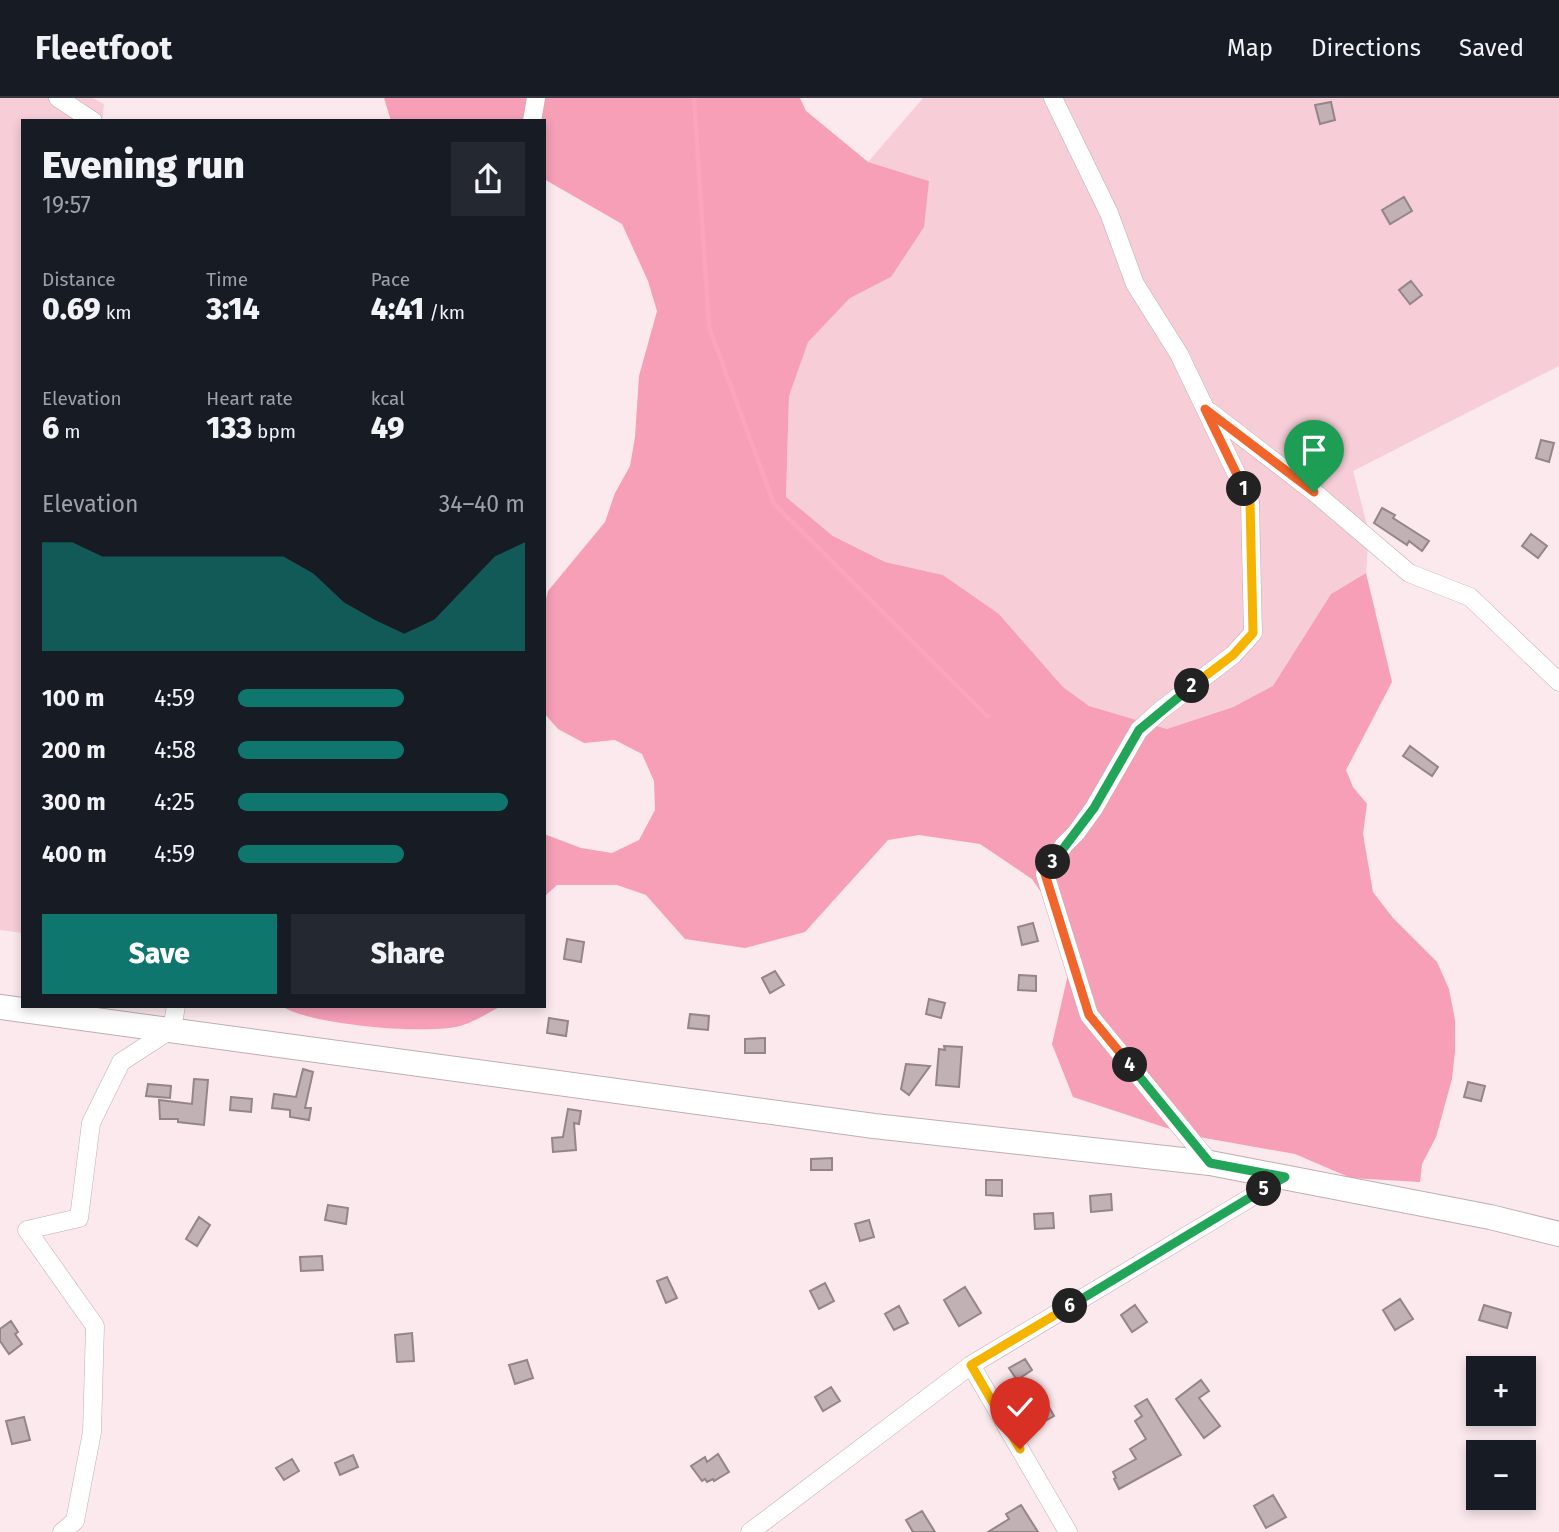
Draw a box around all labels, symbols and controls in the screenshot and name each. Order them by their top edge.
text: Fleetfoot [35,28,172,68]
text: Map [1227,34,1273,62]
text: Directions [1311,34,1421,62]
text: Saved [1459,34,1524,62]
text: Evening run [42,142,245,188]
button: share [451,142,525,216]
text: 19:57 [42,191,91,219]
text: Distance [42,268,116,291]
text: Time [206,268,248,291]
text: Pace [371,268,410,291]
text: 0.69 [42,291,101,327]
text: 3:14 [206,291,260,327]
text: 4:41 [371,291,424,327]
text: km [101,301,132,324]
text: /km [424,301,465,324]
text: Elevation [42,387,122,410]
text: Heart rate [206,387,293,410]
text: kcal [371,387,405,410]
text: 6 [42,410,59,446]
text: 133 [206,410,252,446]
text: 49 [371,410,404,446]
text: m [59,420,81,443]
text: bpm [252,420,296,443]
pin [1284,420,1344,492]
icon: arrive [1295,431,1333,469]
pin: 1 [1226,472,1262,506]
text: 1 [1239,477,1248,500]
text: Elevation [42,490,138,518]
text: 34–40 m [439,490,525,518]
pin: 2 [1174,668,1210,704]
text: 2 [1187,674,1196,697]
text: 100 m [42,684,104,712]
text: 4:59 [154,684,195,712]
text: 200 m [42,736,106,764]
text: 4:58 [154,736,196,764]
text: 300 m [42,788,106,816]
text: 4:25 [154,788,195,816]
text: 400 m [42,840,107,868]
text: 4:59 [154,840,195,868]
pin: 3 [1036,844,1070,880]
text: 3 [1048,850,1057,873]
button: Save [42,914,277,994]
button: Share [291,914,525,994]
pin: 4 [1112,1048,1148,1082]
text: 4 [1124,1053,1135,1076]
pin: 5 [1246,1172,1282,1206]
text: 5 [1258,1177,1269,1200]
pin: 6 [1052,1288,1088,1324]
text: 6 [1064,1294,1075,1317]
map controls [1466,1356,1536,1510]
button: + [1466,1356,1536,1426]
pin [990,1377,1050,1449]
icon: check [1001,1388,1039,1426]
button: − [1466,1440,1536,1510]

